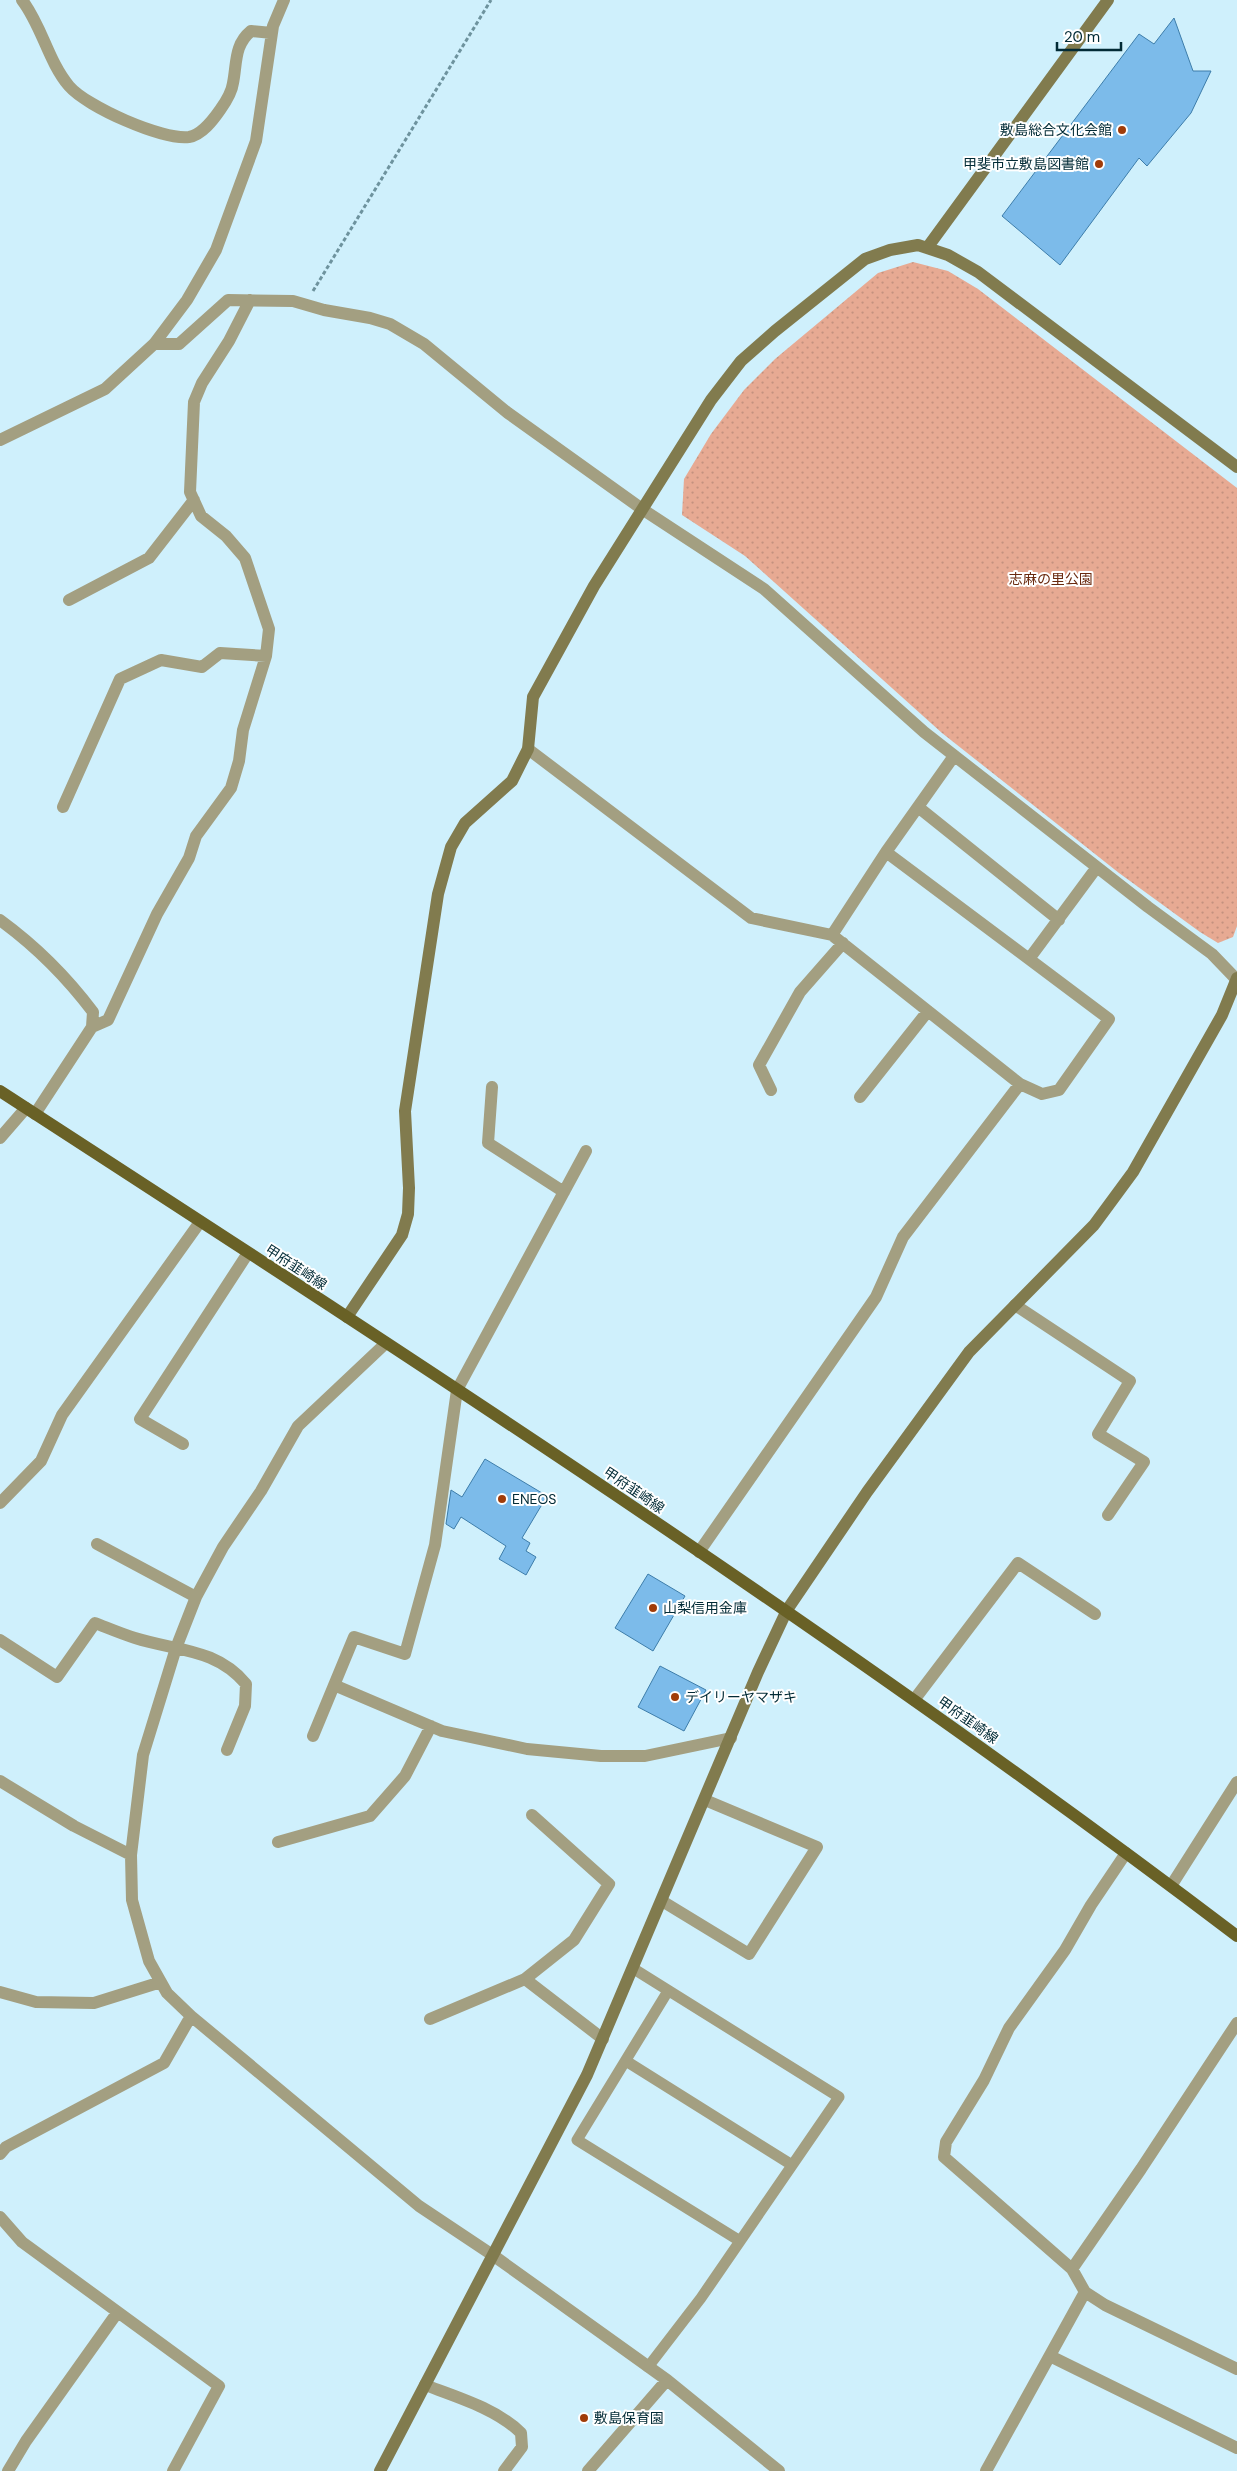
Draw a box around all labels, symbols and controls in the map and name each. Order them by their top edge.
scale bar [1057,20,1121,52]
text: 20 m [1064,27,1100,47]
place label: 敷島総合文化会館 [1000,121,1112,139]
marker: 敷島総合文化会館 [1116,124,1128,136]
place label: 甲斐市立敷島図書館 [963,155,1089,173]
marker: 甲斐市立敷島図書館 [1093,158,1105,170]
park label: 志麻の里公園 [1009,570,1093,588]
street label: 甲府韮崎線 [262,1240,330,1294]
street label: 甲府韮崎線 [600,1463,668,1517]
place label: ENEOS [512,1490,556,1508]
marker: ENEOS [496,1493,508,1505]
place label: 山梨信用金庫 [663,1599,747,1617]
marker: 山梨信用金庫 [647,1602,659,1614]
place label: デイリーヤマザキ [685,1688,797,1706]
marker: デイリーヤマザキ [669,1691,681,1703]
street label: 甲府韮崎線 [934,1693,1002,1747]
place label: 敷島保育園 [594,2409,664,2427]
marker: 敷島保育園 [578,2412,590,2424]

